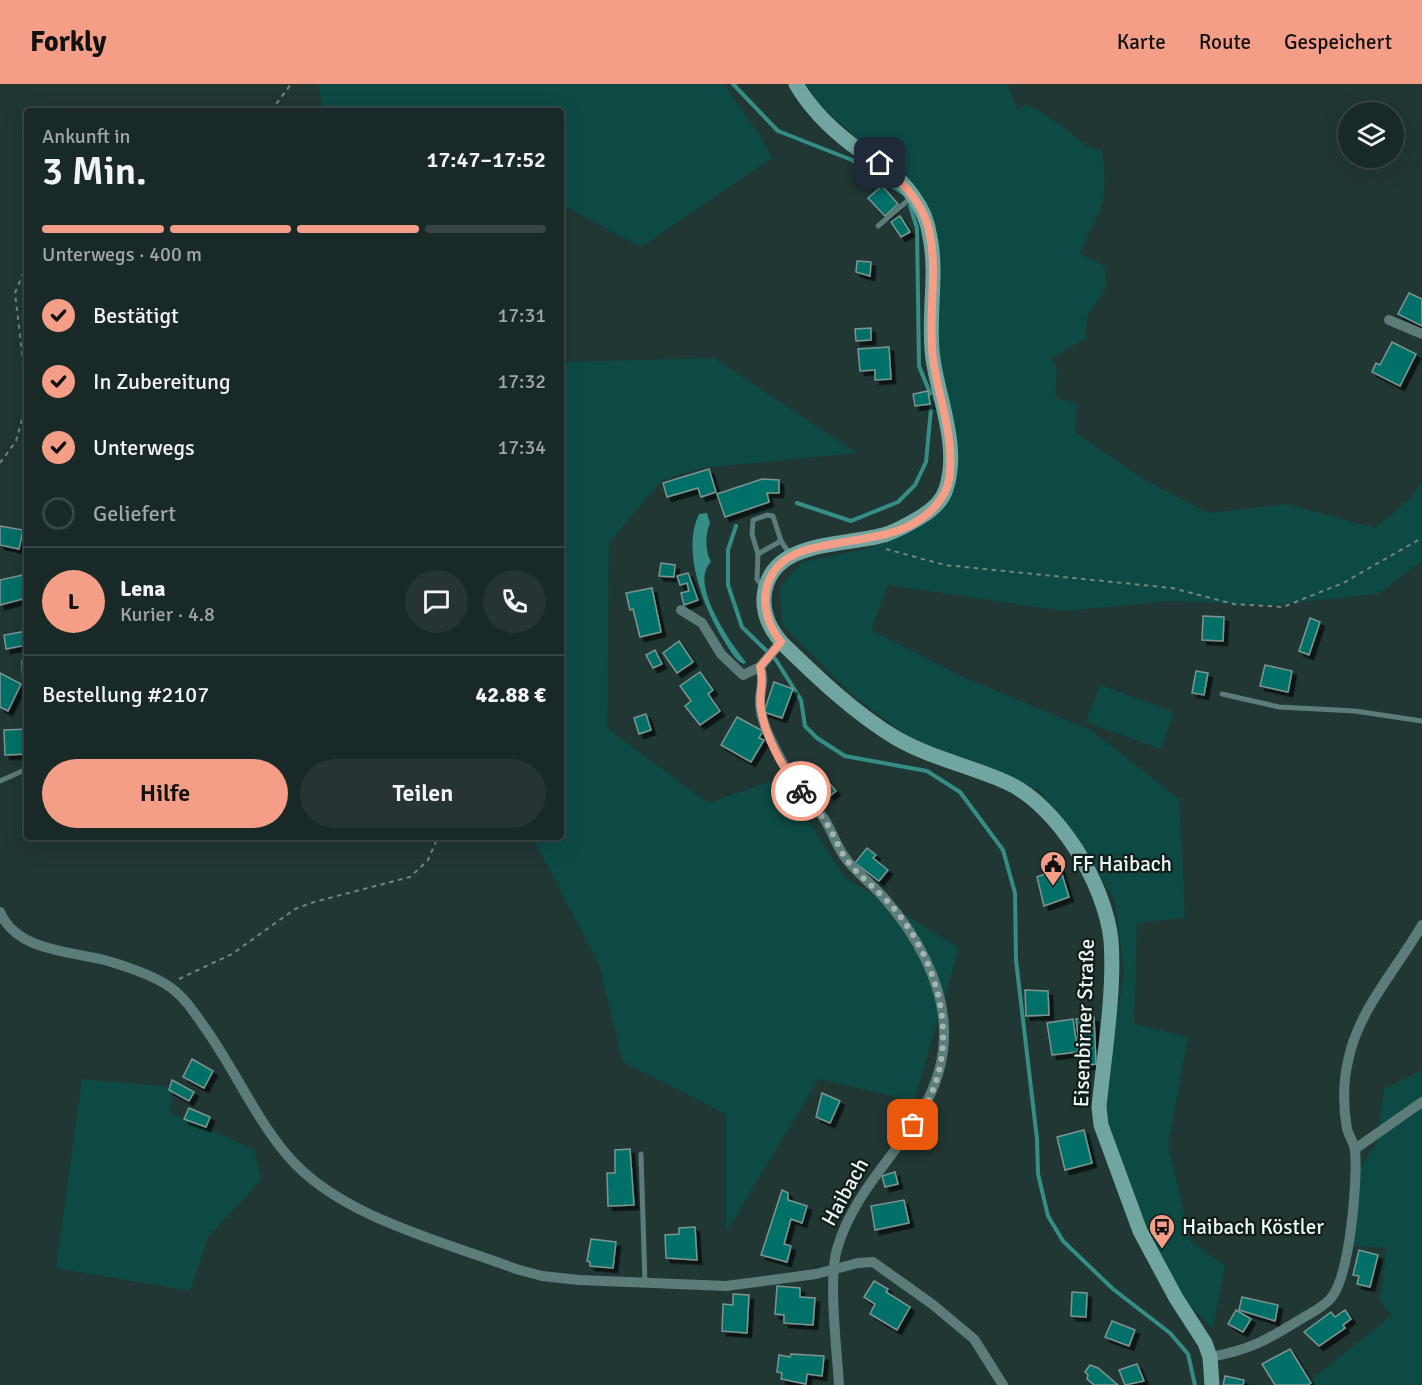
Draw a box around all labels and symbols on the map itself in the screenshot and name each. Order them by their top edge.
pin [854,137,905,188]
courier [771,761,831,821]
public building icon: FF Haibach [1038,849,1068,887]
place label: FF Haibach [1072,851,1172,877]
street label: Eisenbirner Straße [1068,938,1100,1108]
pin [887,1099,938,1150]
street label: Haibach [816,1154,874,1230]
bus stop icon: Haibach Köstler [1147,1212,1177,1250]
place label: Haibach Köstler [1182,1214,1324,1240]

